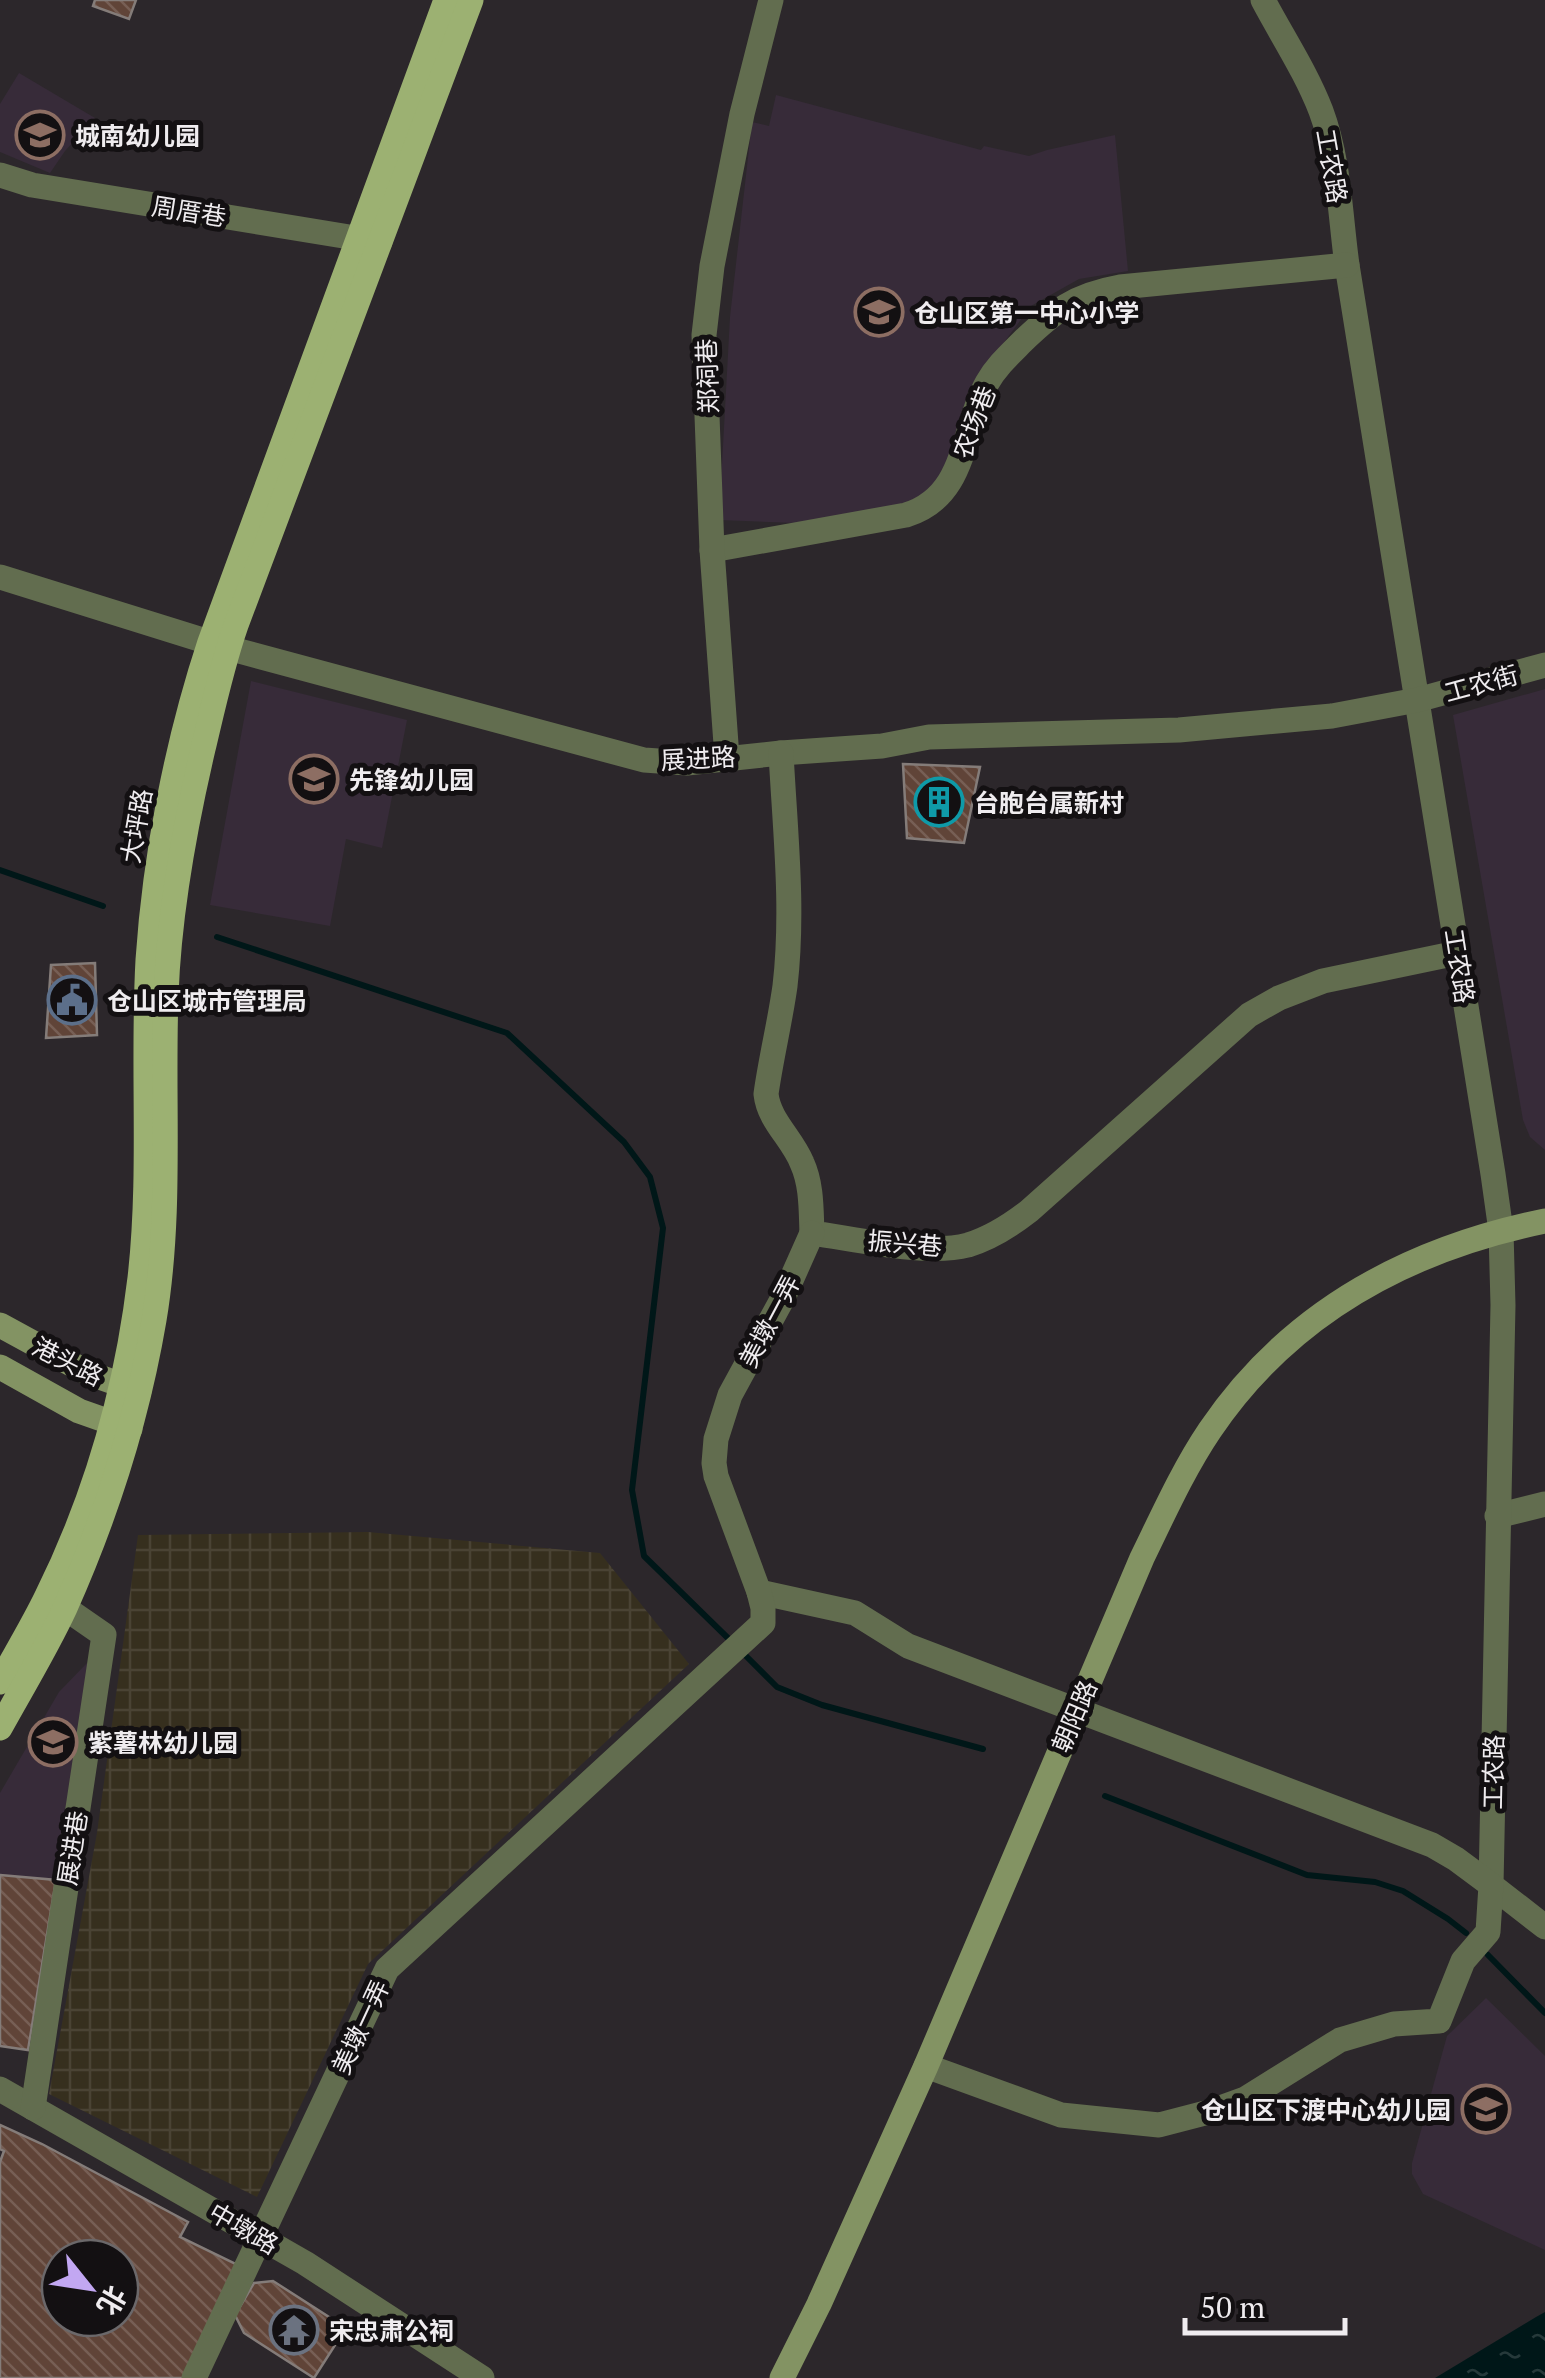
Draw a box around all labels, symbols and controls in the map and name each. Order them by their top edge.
school or university icon: 城南幼儿园 [14,109,66,161]
place label: 城南幼儿园 [75,119,200,152]
street label: 工农路 [1309,126,1355,206]
street label: 周厝巷 [149,189,229,233]
school or university icon: 仓山区第一中心小学 [853,286,905,338]
place label: 仓山区第一中心小学 [914,296,1139,329]
street label: 郑祠巷 [689,338,725,414]
street label: 农场巷 [945,381,1003,463]
street label: 工农街 [1440,657,1522,709]
street label: 展进路 [660,740,736,776]
school or university icon: 先锋幼儿园 [288,753,340,805]
place label: 先锋幼儿园 [349,763,474,796]
building icon: 台胞台属新村 [913,776,965,828]
street label: 大坪路 [113,786,159,866]
place label: 台胞台属新村 [974,786,1124,819]
street label: 工农路 [1438,926,1482,1006]
public building icon: 仓山区城市管理局 [46,974,98,1026]
place label: 仓山区城市管理局 [107,984,307,1017]
street label: 振兴巷 [866,1223,944,1263]
street label: 美墩一弄 [731,1269,807,1373]
street label: 港头路 [27,1329,109,1393]
street label: 朝阳路 [1044,1675,1104,1757]
school or university icon: 紫薯林幼儿园 [27,1716,79,1768]
place label: 紫薯林幼儿园 [88,1726,238,1759]
street label: 工农路 [1476,1734,1510,1810]
street label: 展进巷 [50,1808,94,1888]
street label: 美墩一弄 [324,1975,396,2079]
school or university icon: 仓山区下渡中心幼儿园 [1460,2083,1512,2135]
place label: 仓山区下渡中心幼儿园 [1201,2093,1451,2126]
street label: 中墩路 [203,2195,285,2261]
north arrow [40,2238,140,2338]
scale bar [1185,2273,1345,2335]
text: 北 [89,2279,135,2322]
text: 50 m [1200,2287,1265,2327]
temple icon: 宋忠肃公祠 [268,2304,320,2356]
place label: 宋忠肃公祠 [329,2314,454,2347]

